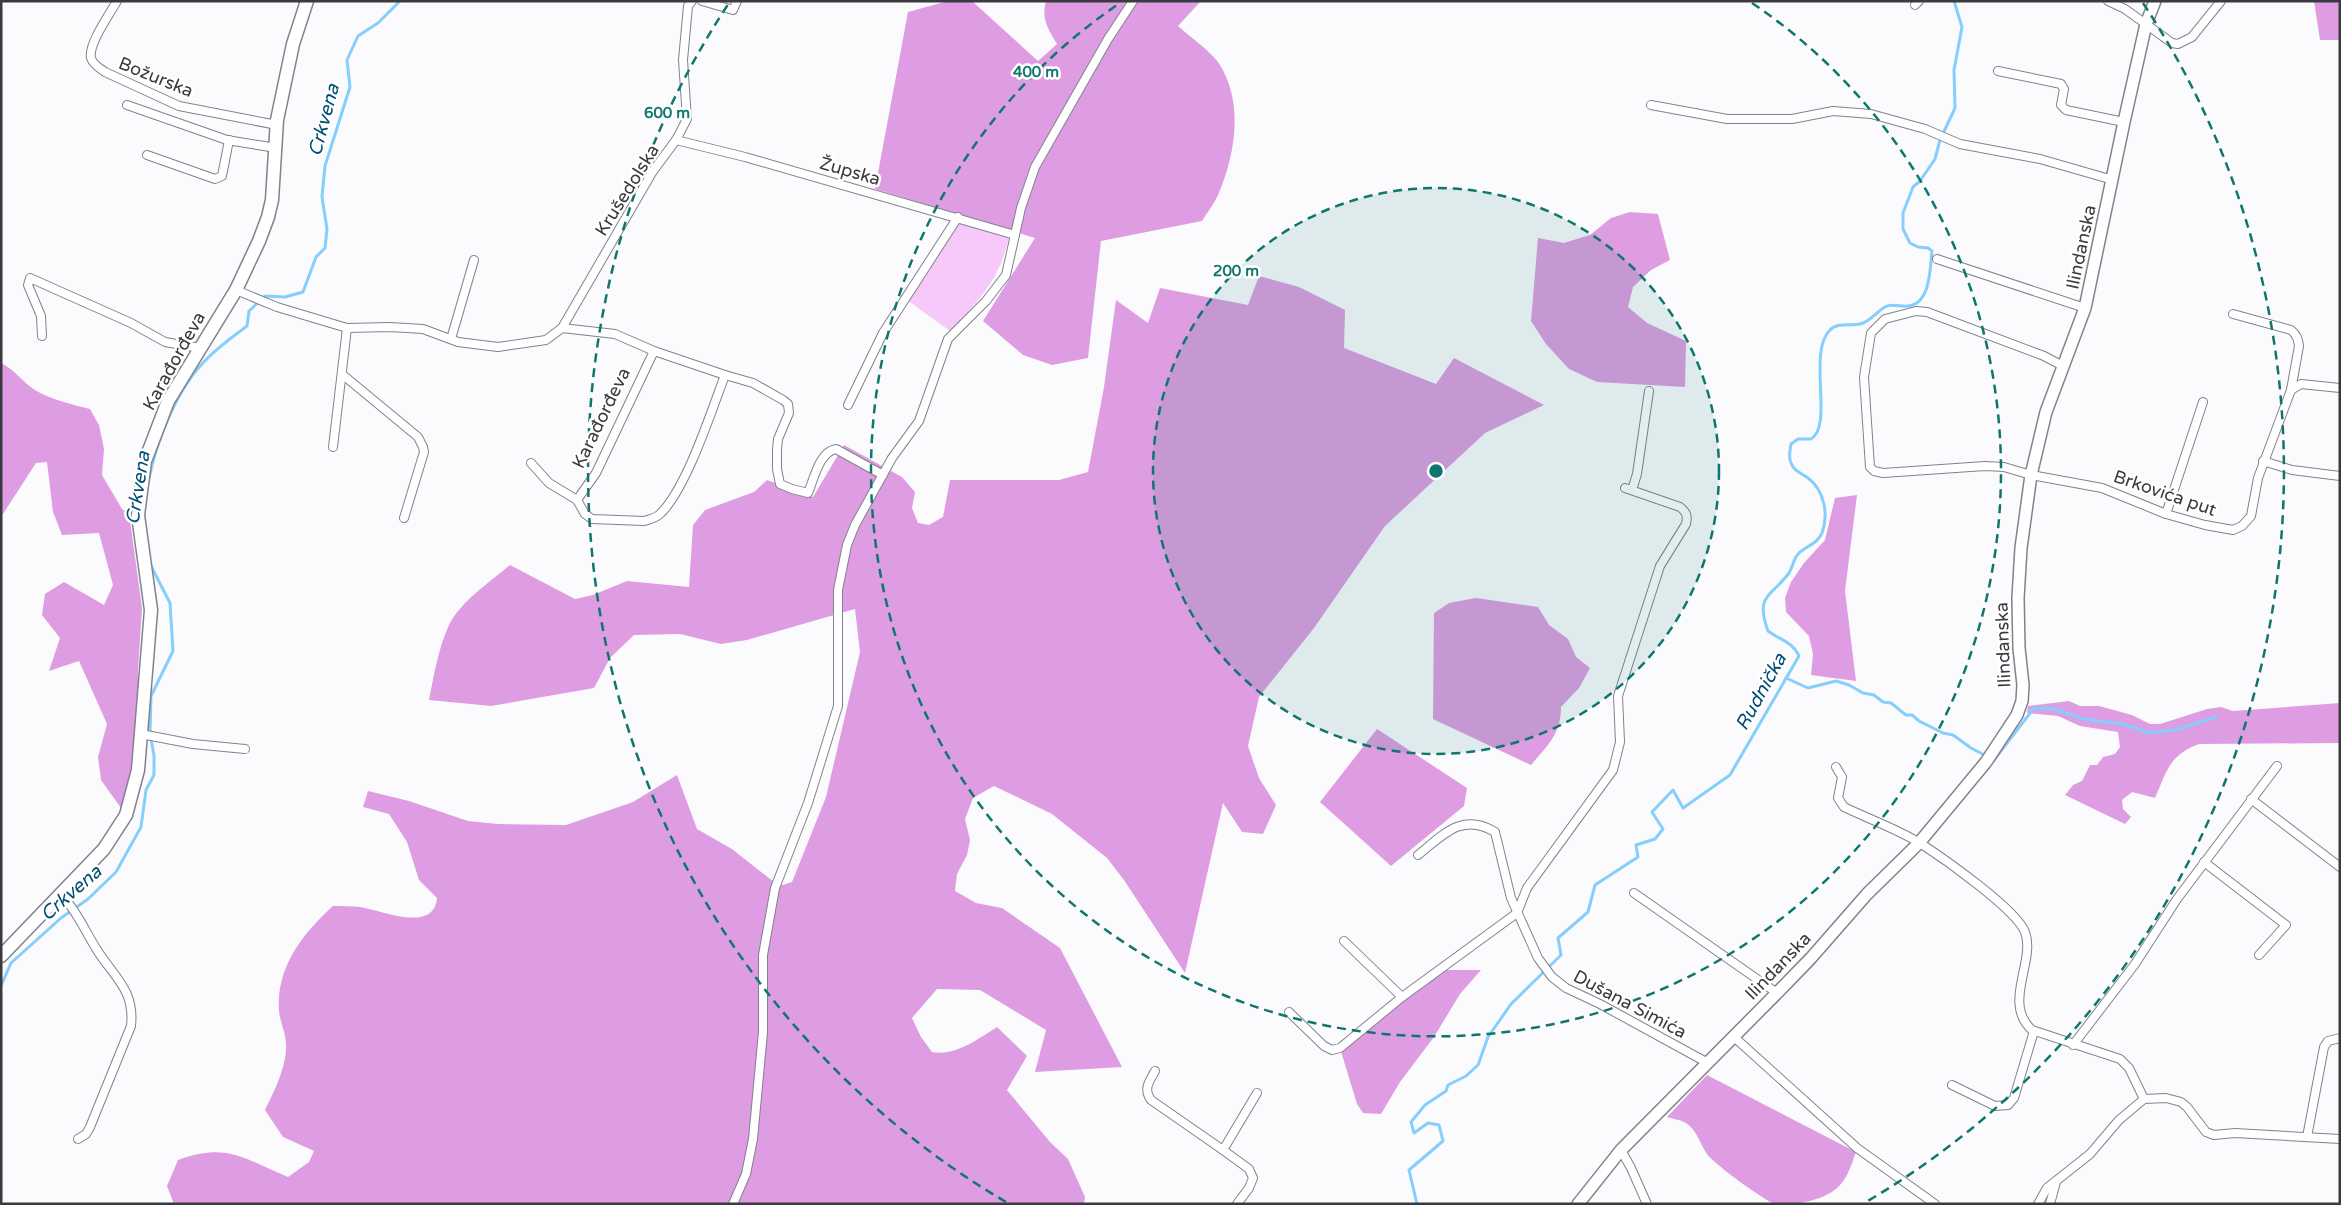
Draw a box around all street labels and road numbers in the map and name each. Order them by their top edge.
street label: Božurska [115,52,197,102]
street label: Krušedolska [590,140,664,240]
street label: Župska [817,152,883,190]
street label: Ilindanska [2061,203,2101,291]
street label: Karađorđeva [138,308,210,414]
street label: Karađorđeva [567,364,635,472]
street label: Brkovića put [2111,465,2219,521]
street label: Ilindanska [1991,602,2015,688]
street label: Ilindanska [1740,928,1816,1004]
street label: Dušana Simića [1570,965,1690,1043]

